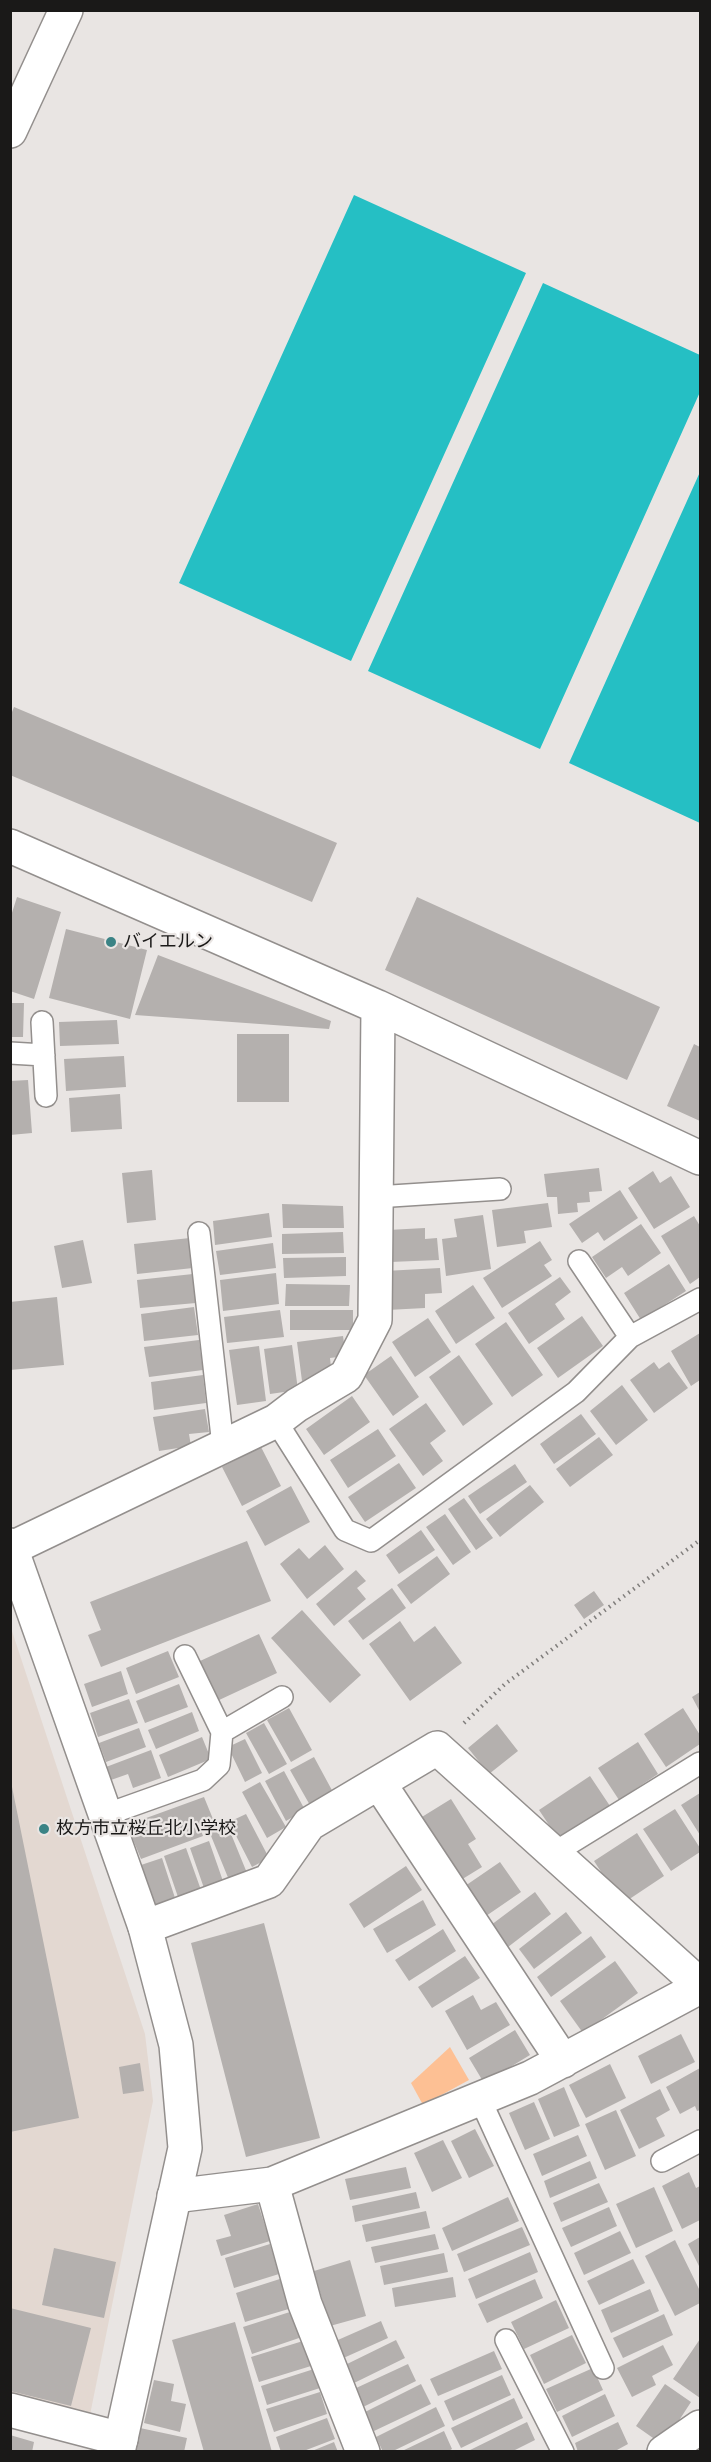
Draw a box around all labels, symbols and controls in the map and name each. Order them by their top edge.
place label: バイエルン [123,931,213,953]
marker: バイエルン [104,935,118,949]
place label: 枚方市立桜丘北小学校 [56,1818,236,1840]
marker: 枚方市立桜丘北小学校 [37,1822,51,1836]

